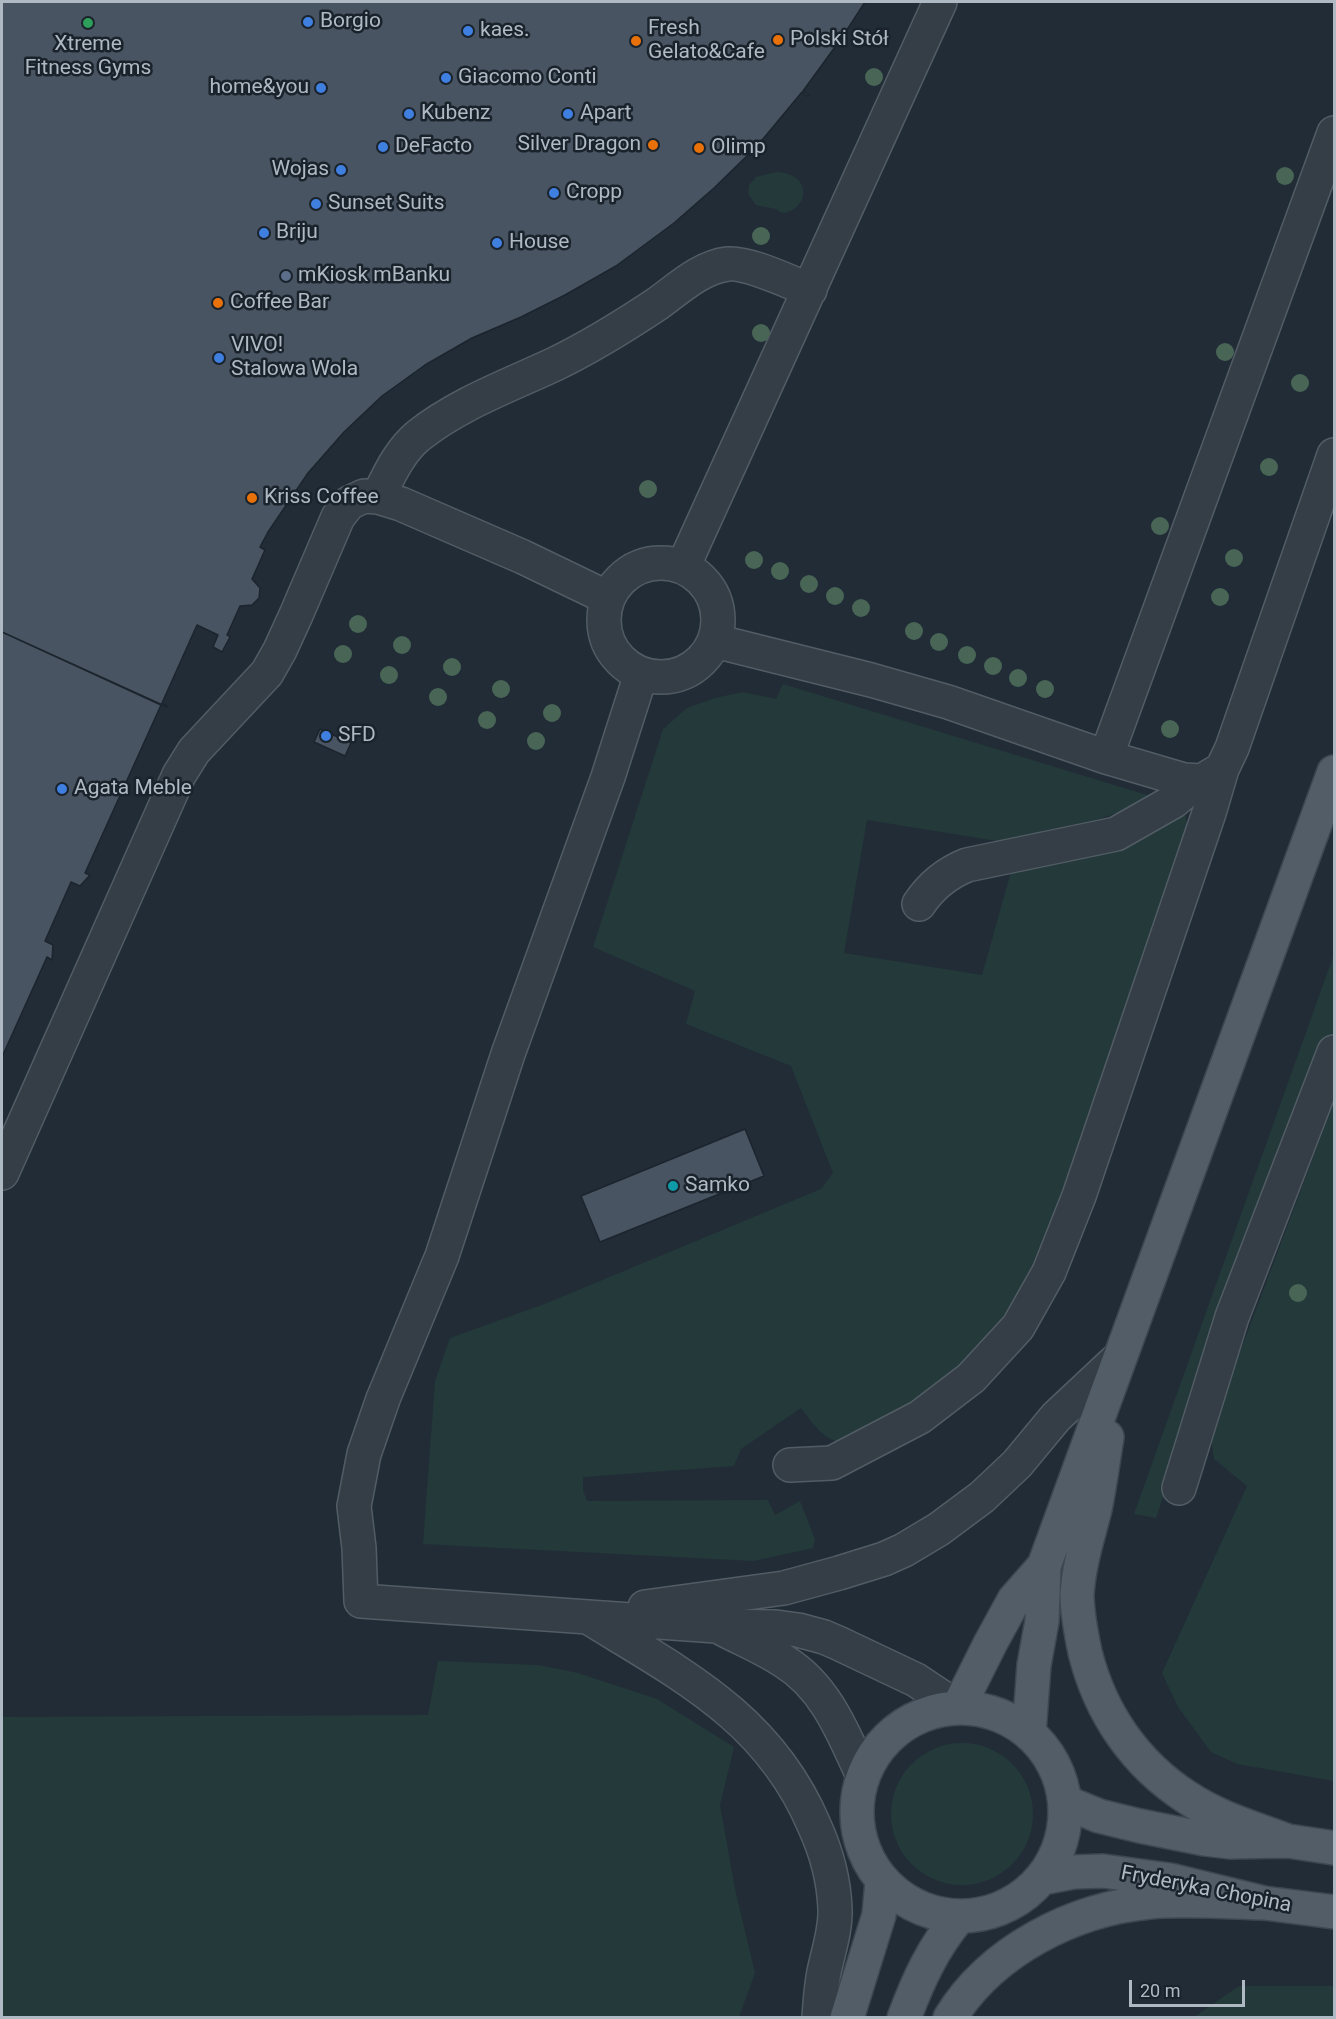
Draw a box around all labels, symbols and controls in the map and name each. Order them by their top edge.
place label: Borgio [320,9,381,35]
marker: Borgio [301,15,315,29]
marker: Xtreme Fitness Gyms [81,16,95,30]
place label: Fresh Gelato&Cafe [648,16,765,66]
place label: kaes. [480,18,530,44]
marker: kaes. [461,24,475,38]
place label: Polski Stół [790,27,889,53]
place label: Xtreme Fitness Gyms [25,32,151,82]
marker: Polski Stół [771,33,785,47]
marker: Fresh Gelato&Cafe [629,34,643,48]
place label: Giacomo Conti [458,65,597,91]
marker: Giacomo Conti [439,71,453,85]
place label: home&you [210,75,309,101]
marker: home&you [314,81,328,95]
place label: Kubenz [421,101,490,127]
place label: Apart [580,101,631,127]
marker: Kubenz [402,107,416,121]
marker: Apart [561,107,575,121]
place label: Silver Dragon [518,132,641,158]
place label: DeFacto [395,134,472,160]
place label: Olimp [711,135,766,161]
marker: Silver Dragon [646,138,660,152]
marker: DeFacto [376,140,390,154]
marker: Olimp [692,141,706,155]
place label: Wojas [271,157,329,183]
marker: Wojas [334,163,348,177]
place label: Cropp [566,180,622,206]
marker: Cropp [547,186,561,200]
place label: Sunset Suits [328,191,445,217]
marker: Sunset Suits [309,197,323,211]
place label: Briju [276,220,318,246]
marker: Briju [257,226,271,240]
place label: House [509,230,570,256]
marker: House [490,236,504,250]
place label: mKiosk mBanku [298,263,450,289]
marker: mKiosk mBanku [279,269,293,283]
place label: Coffee Bar [230,290,329,316]
marker: Coffee Bar [211,296,225,310]
place label: VIVO! Stalowa Wola [231,333,358,383]
marker: VIVO! Stalowa Wola [212,351,226,365]
place label: Kriss Coffee [264,485,379,511]
marker: Kriss Coffee [245,491,259,505]
place label: SFD [338,723,376,749]
marker: SFD [319,729,333,743]
place label: Agata Meble [74,776,192,802]
marker: Agata Meble [55,782,69,796]
place label: Samko [685,1173,750,1199]
marker: Samko [666,1179,680,1193]
street label: Fryderyka Chopina [1119,1861,1293,1919]
scale bar [1132,1968,1248,2006]
text: 20 m [1140,1980,1180,2001]

